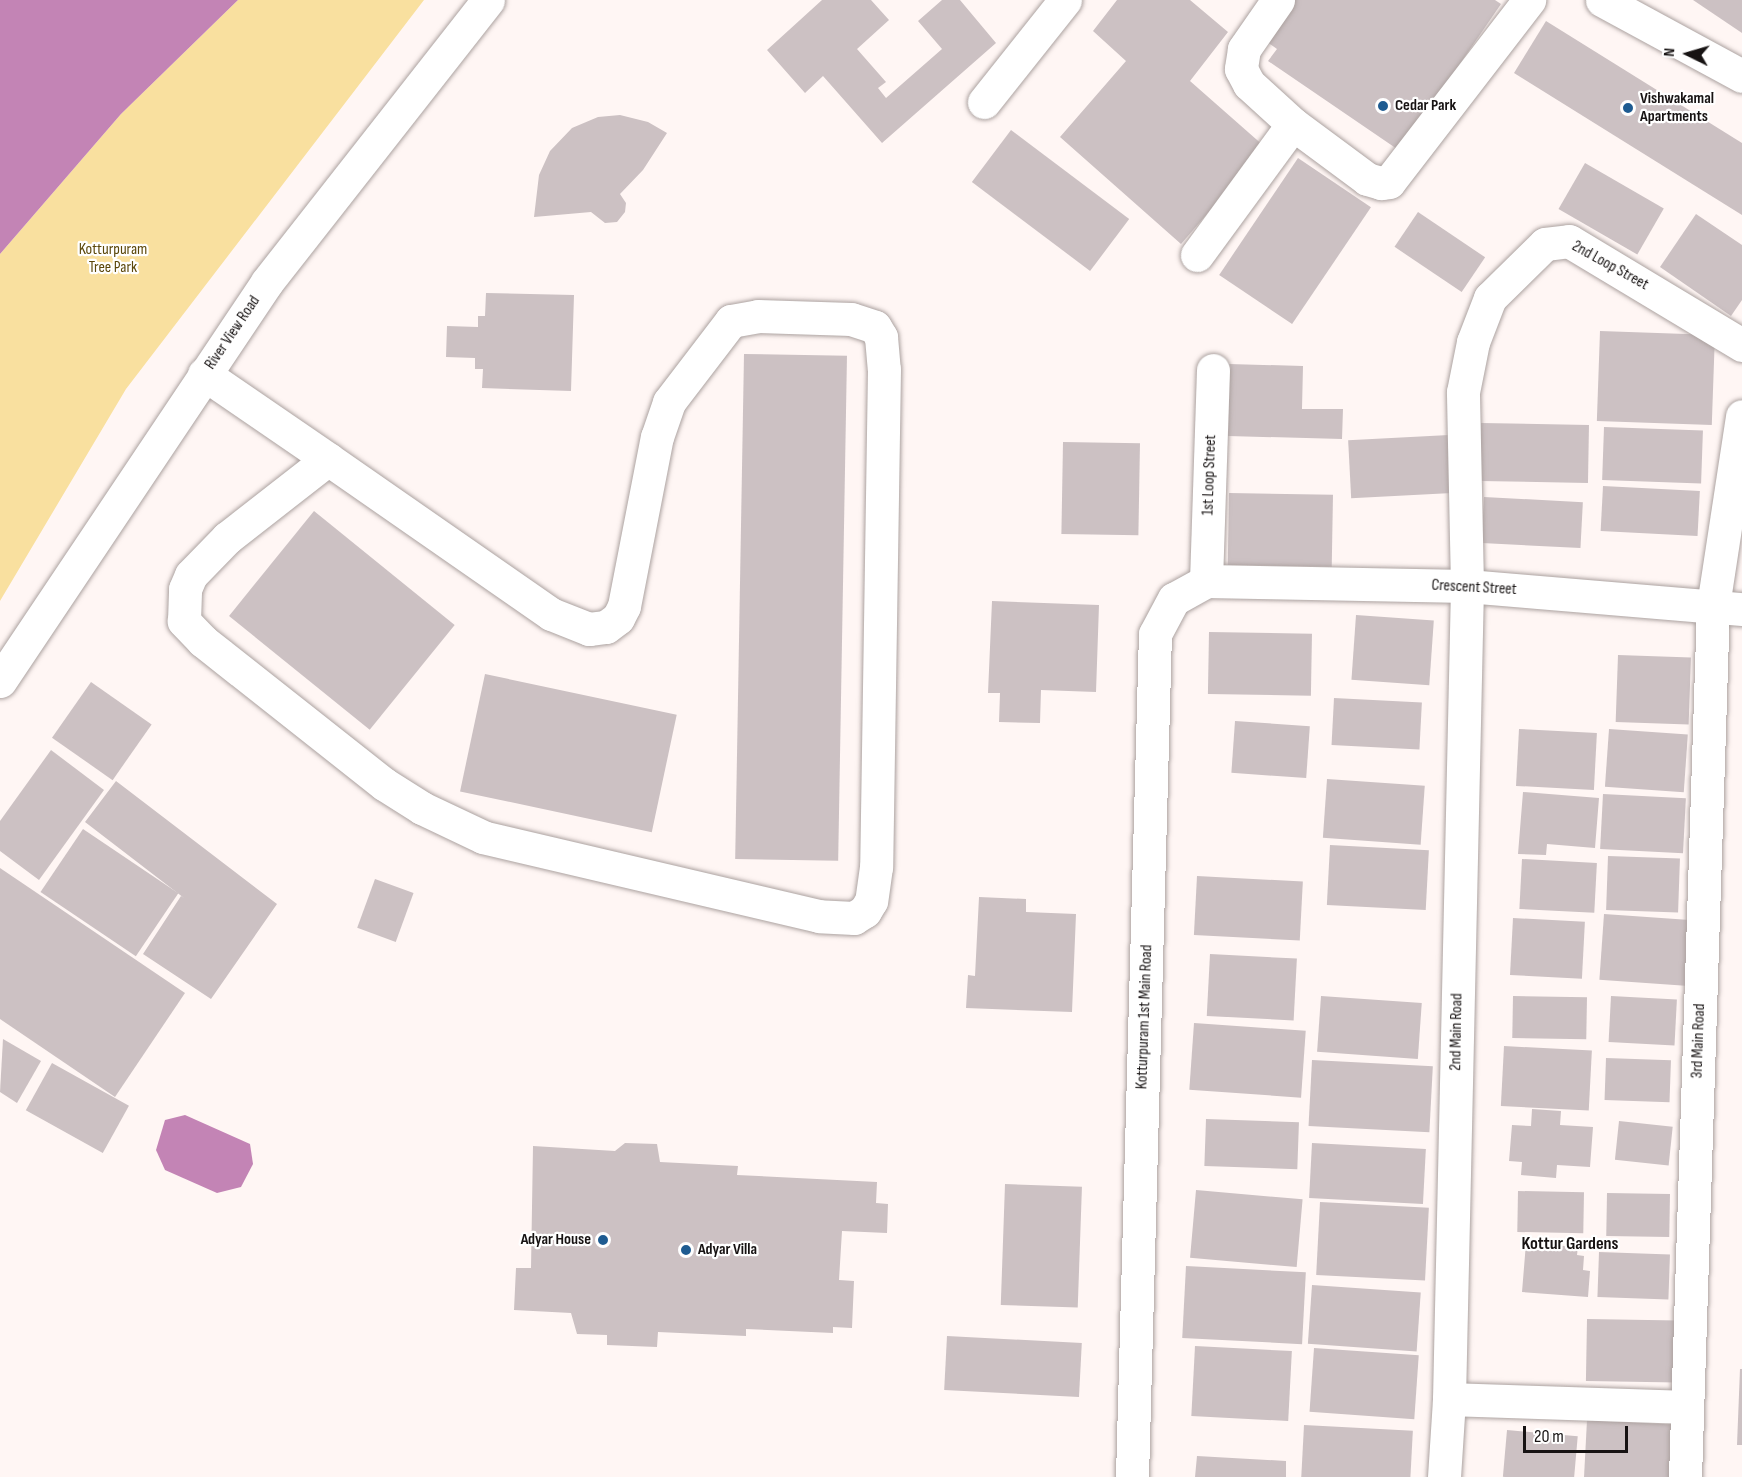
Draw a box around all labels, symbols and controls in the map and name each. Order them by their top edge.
north arrow [1658,24,1718,84]
text: N [1660,47,1679,57]
place label: Vishwakamal Apartments [1640,89,1714,127]
place label: Cedar Park [1395,96,1456,116]
marker: Cedar Park [1376,99,1390,113]
marker: Vishwakamal Apartments [1621,101,1635,115]
street label: 2nd Loop Street [1568,237,1652,295]
park label: Kotturpuram Tree Park [79,240,147,278]
street label: River View Road [201,293,265,373]
street label: 1st Loop Street [1199,434,1221,516]
street label: Crescent Street [1431,576,1517,600]
street label: Kotturpuram 1st Main Road [1133,944,1157,1090]
street label: 2nd Main Road [1447,993,1467,1071]
street label: 3rd Main Road [1688,1003,1710,1079]
place label: Adyar House [521,1230,591,1250]
marker: Adyar House [596,1233,610,1247]
district label: Kottur Gardens [1521,1233,1619,1255]
place label: Adyar Villa [698,1240,757,1260]
marker: Adyar Villa [679,1243,693,1257]
scale bar [1526,1414,1631,1452]
text: 20 m [1534,1426,1564,1447]

